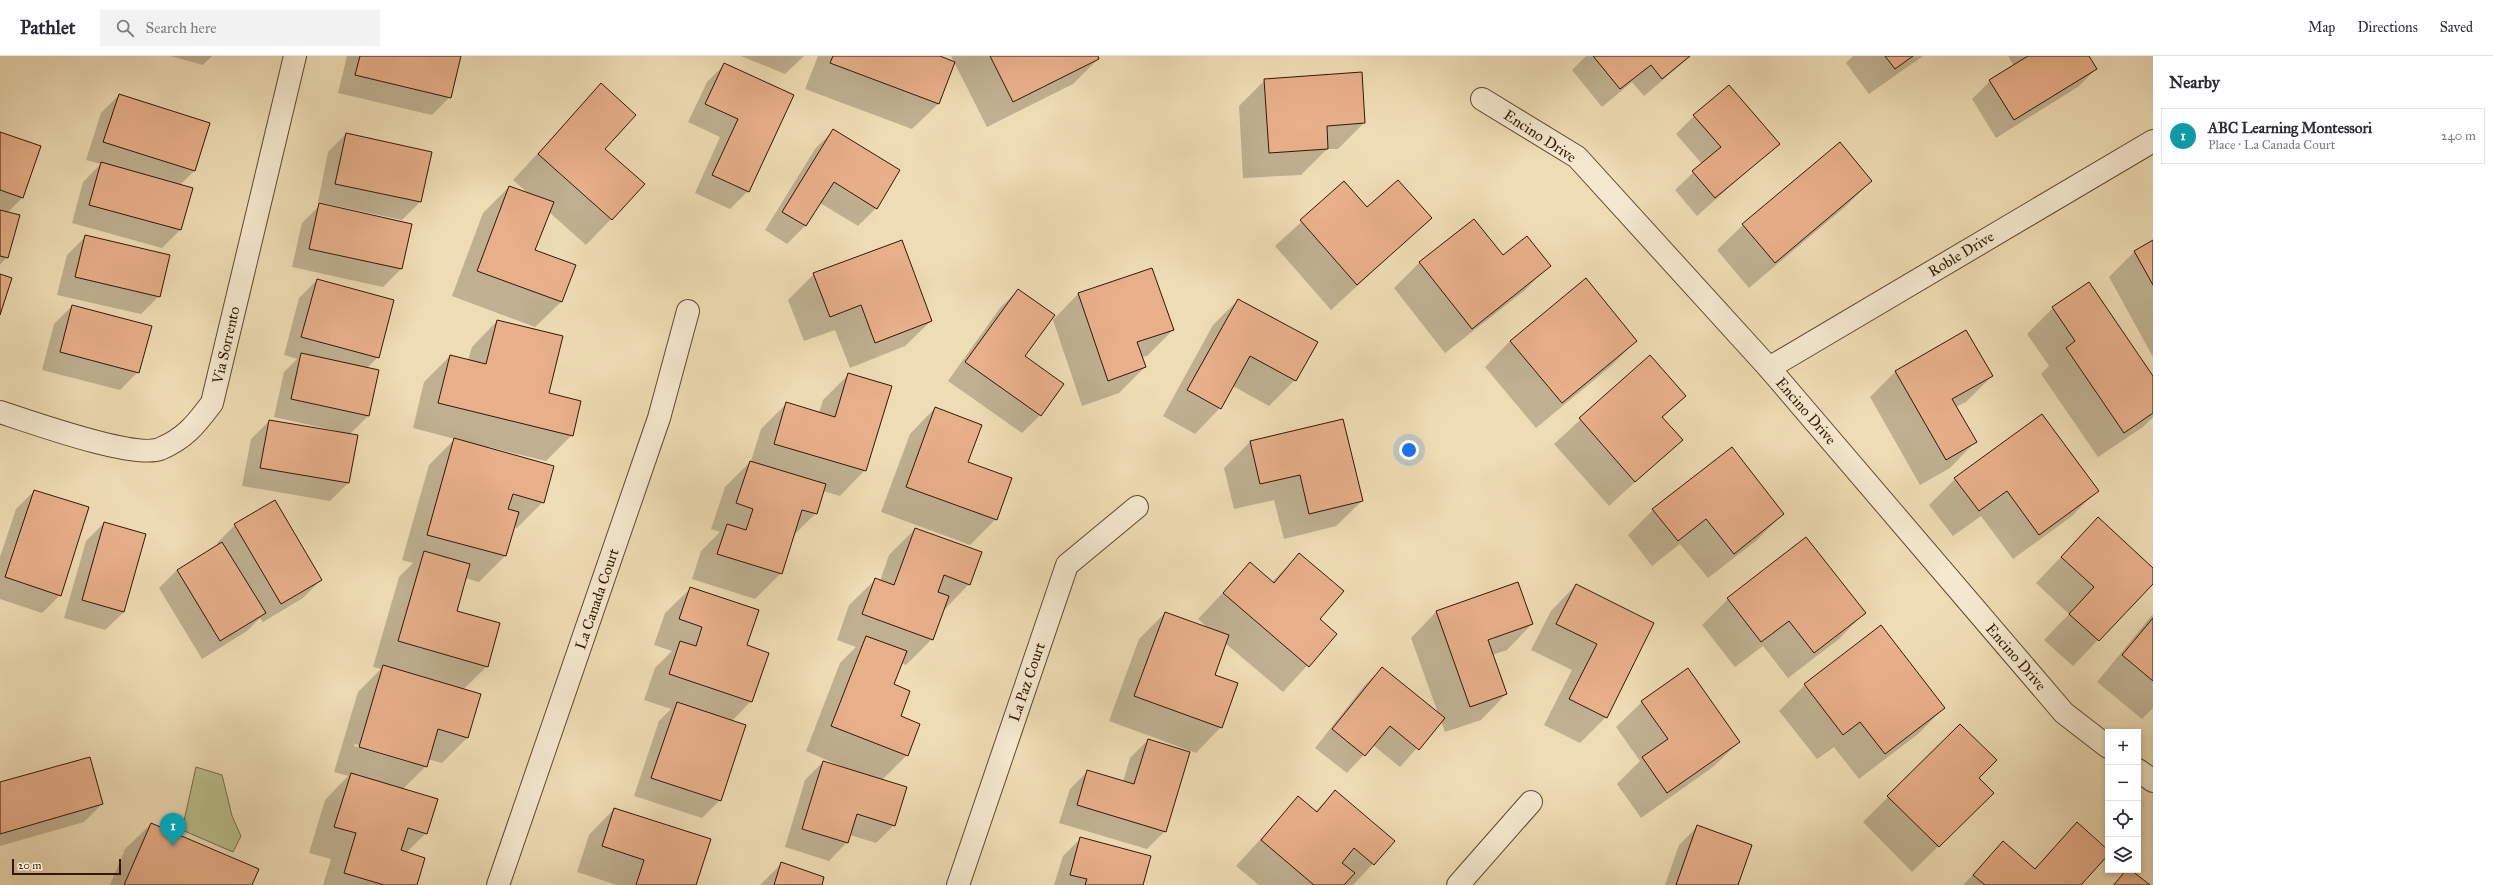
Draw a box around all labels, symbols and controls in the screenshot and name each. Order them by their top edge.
search box [100,10,380,46]
text: Pathlet [20,16,76,39]
icon: search [114,17,136,39]
text: Search here [146,19,217,37]
text: Map [2308,19,2335,36]
text: Directions [2357,19,2418,36]
text: Saved [2440,19,2473,36]
text: Nearby [2169,72,2220,93]
street label: Encino Drive [1500,106,1580,166]
text: ABC Learning Montessori [2208,119,2372,137]
text: 1 [2180,128,2186,144]
text: 240 m [2441,128,2476,144]
text: Place · La Canada Court [2208,137,2335,153]
street label: Roble Drive [1925,227,1997,281]
street label: Via Sorrento [208,304,244,386]
street label: Encino Drive [1772,374,1840,448]
your location [1399,440,1419,460]
street label: La Canada Court [571,546,623,652]
street label: Encino Drive [1982,620,2050,694]
street label: La Paz Court [1005,640,1049,724]
map controls [2105,729,2141,873]
button: + [2105,729,2141,765]
button: − [2105,765,2141,801]
button: locate [2105,801,2141,837]
pin: 1 [160,813,186,846]
button: layers [2105,837,2141,873]
scale bar [12,857,121,876]
text: 20 m [18,859,41,872]

